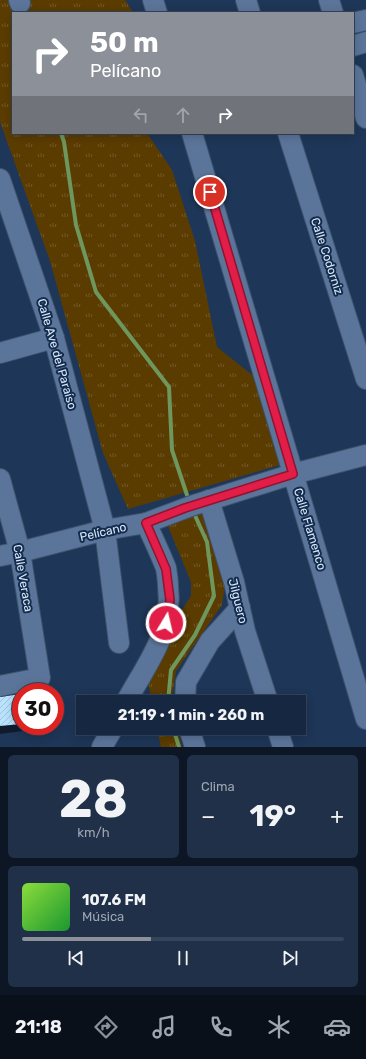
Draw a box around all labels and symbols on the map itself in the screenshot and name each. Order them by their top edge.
pin [193,175,227,209]
street label: Calle Codorniz [308,216,346,296]
street label: Calle Ave del Paraíso [34,297,80,411]
street label: Calle Flamenco [291,486,329,572]
street label: Pelícano [78,520,128,544]
street label: Calle Veraca [10,543,36,613]
street label: Jilguero [226,577,250,625]
position arrow [145,602,187,644]
speed limit sign: 30 [12,683,64,735]

